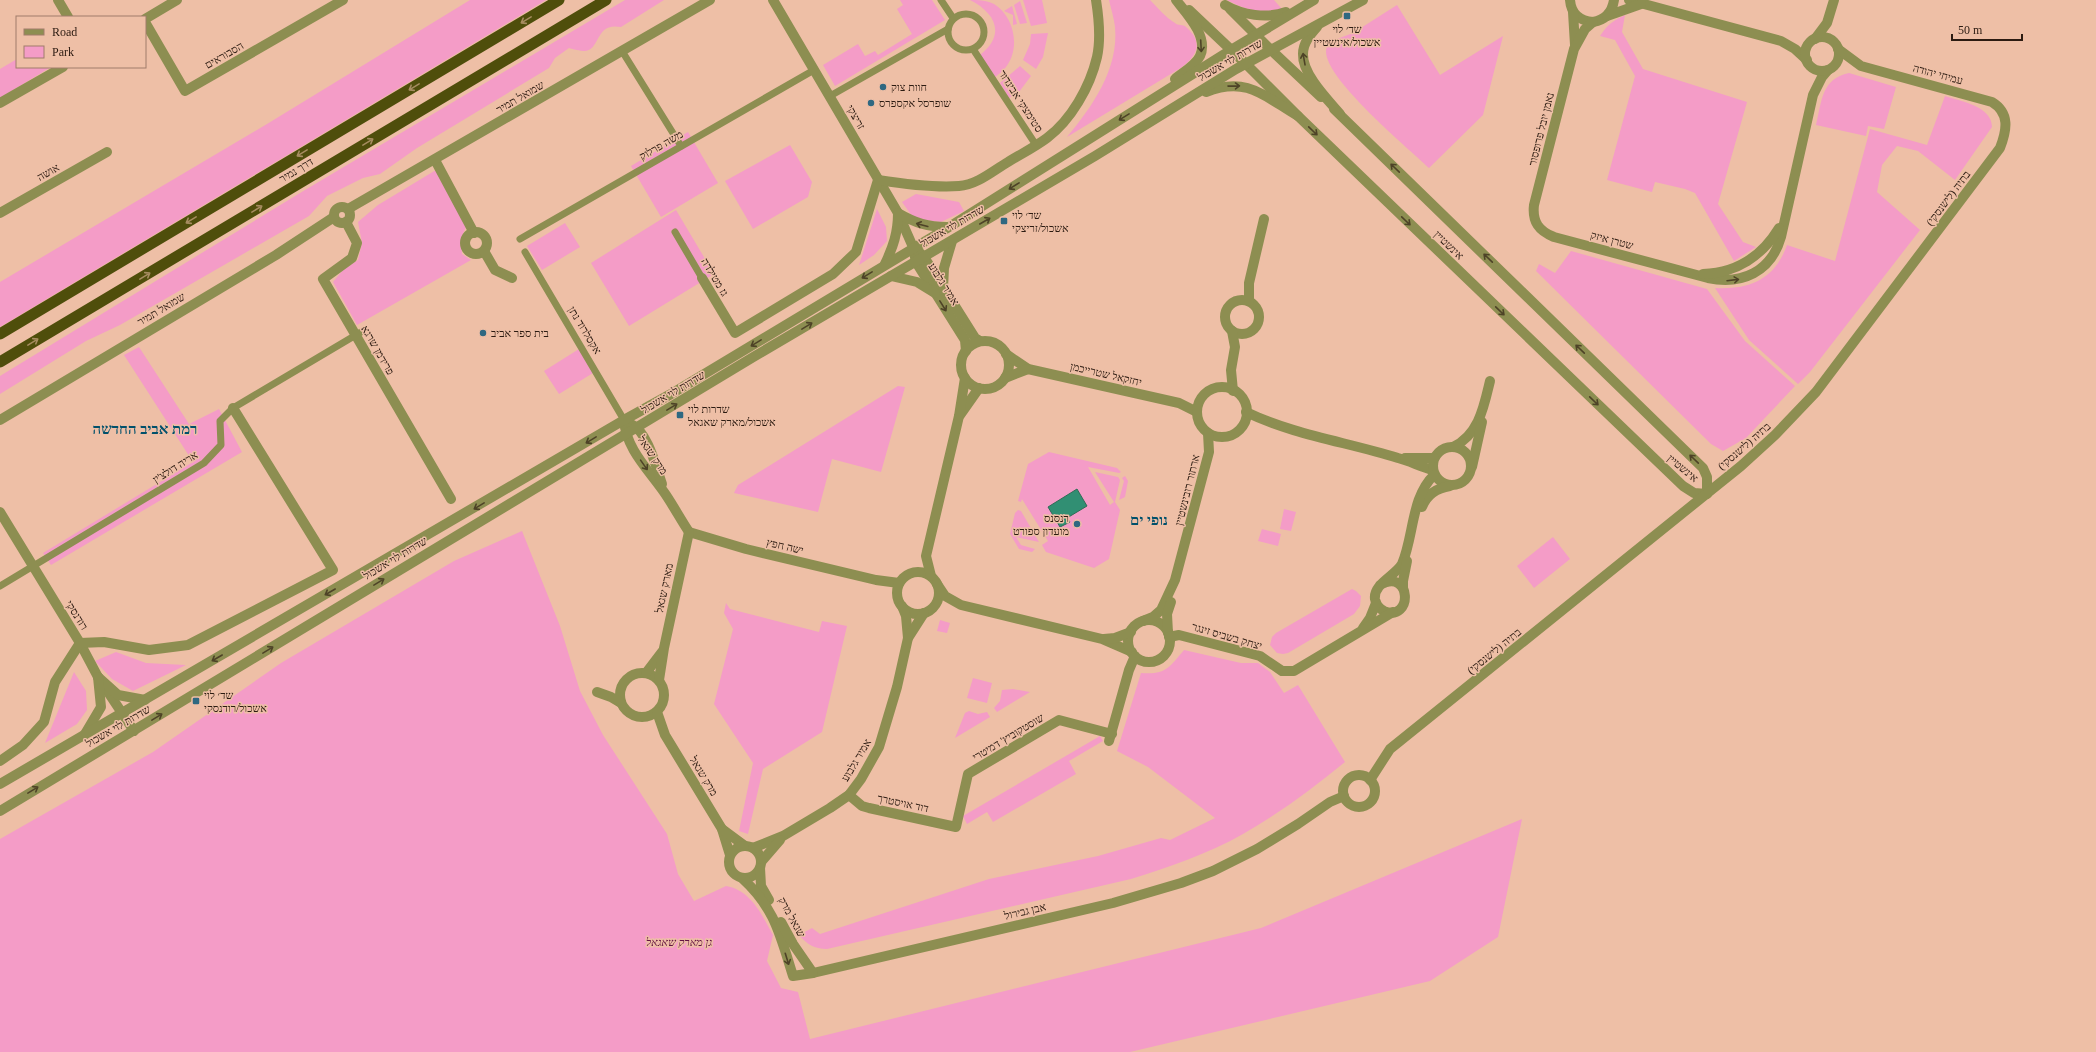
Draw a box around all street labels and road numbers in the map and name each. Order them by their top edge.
street label: שדרות לוי אשכול [1195,37,1264,84]
street label: הסבוראים [203,39,245,71]
street label: עמיחי יהודה [1912,62,1964,86]
street label: סטימצקי אביגדור [996,68,1046,134]
street label: שמואל תמיר [494,78,546,115]
street label: נאמן יובל פרופסור [1526,91,1556,167]
street label: זריצקי [844,103,868,131]
street label: משה פרלוק [637,128,685,162]
street label: דרך נמיר [277,155,315,185]
street label: אושה [35,161,62,183]
street label: בתיה (לישנסקי) [1923,168,1973,228]
street label: שדרות לוי אשכול [917,203,986,250]
street label: אינשטיין [1432,228,1466,262]
street label: שטרן איזק [1589,229,1635,252]
street label: גז מטילדה [699,256,731,299]
street label: אמיר גלבוע [926,261,962,308]
street label: שמואל תמיר [135,290,187,328]
street label: אקסלרוד נתן [566,304,604,356]
street label: פרידמן שרגא [359,323,397,377]
street label: יחזקאל שטרייכמן [1069,360,1143,388]
street label: שדרות לוי אשכול [638,368,707,416]
street label: בתיה (לישנסקי) [1715,420,1773,473]
street label: מרק שגאל [635,433,670,476]
street label: אריה דולצ'ין [150,448,200,486]
street label: אינשטיין [1665,452,1701,484]
street label: ארתור רובינשטיין [1172,453,1202,527]
street label: שדרות לוי אשכול [360,534,429,582]
street label: ישה חפץ [765,536,805,556]
street label: מארק שגאל [653,562,675,615]
street label: רודנסקי [63,598,91,632]
street label: יצחק בשביס זינגר [1190,620,1264,652]
street label: בתיה (לישנסקי) [1465,626,1524,677]
street label: שדרות לוי אשכול [83,703,152,750]
street label: שוסטקוביץ' דמיטרי [970,711,1046,763]
street label: אמיר גלבוע [839,736,874,783]
street label: מרק שגאל [687,753,720,798]
street label: דוד אויסטרך [876,792,930,814]
street label: שגאל מרק [776,895,808,939]
street label: אבן גבירול [1002,900,1048,922]

